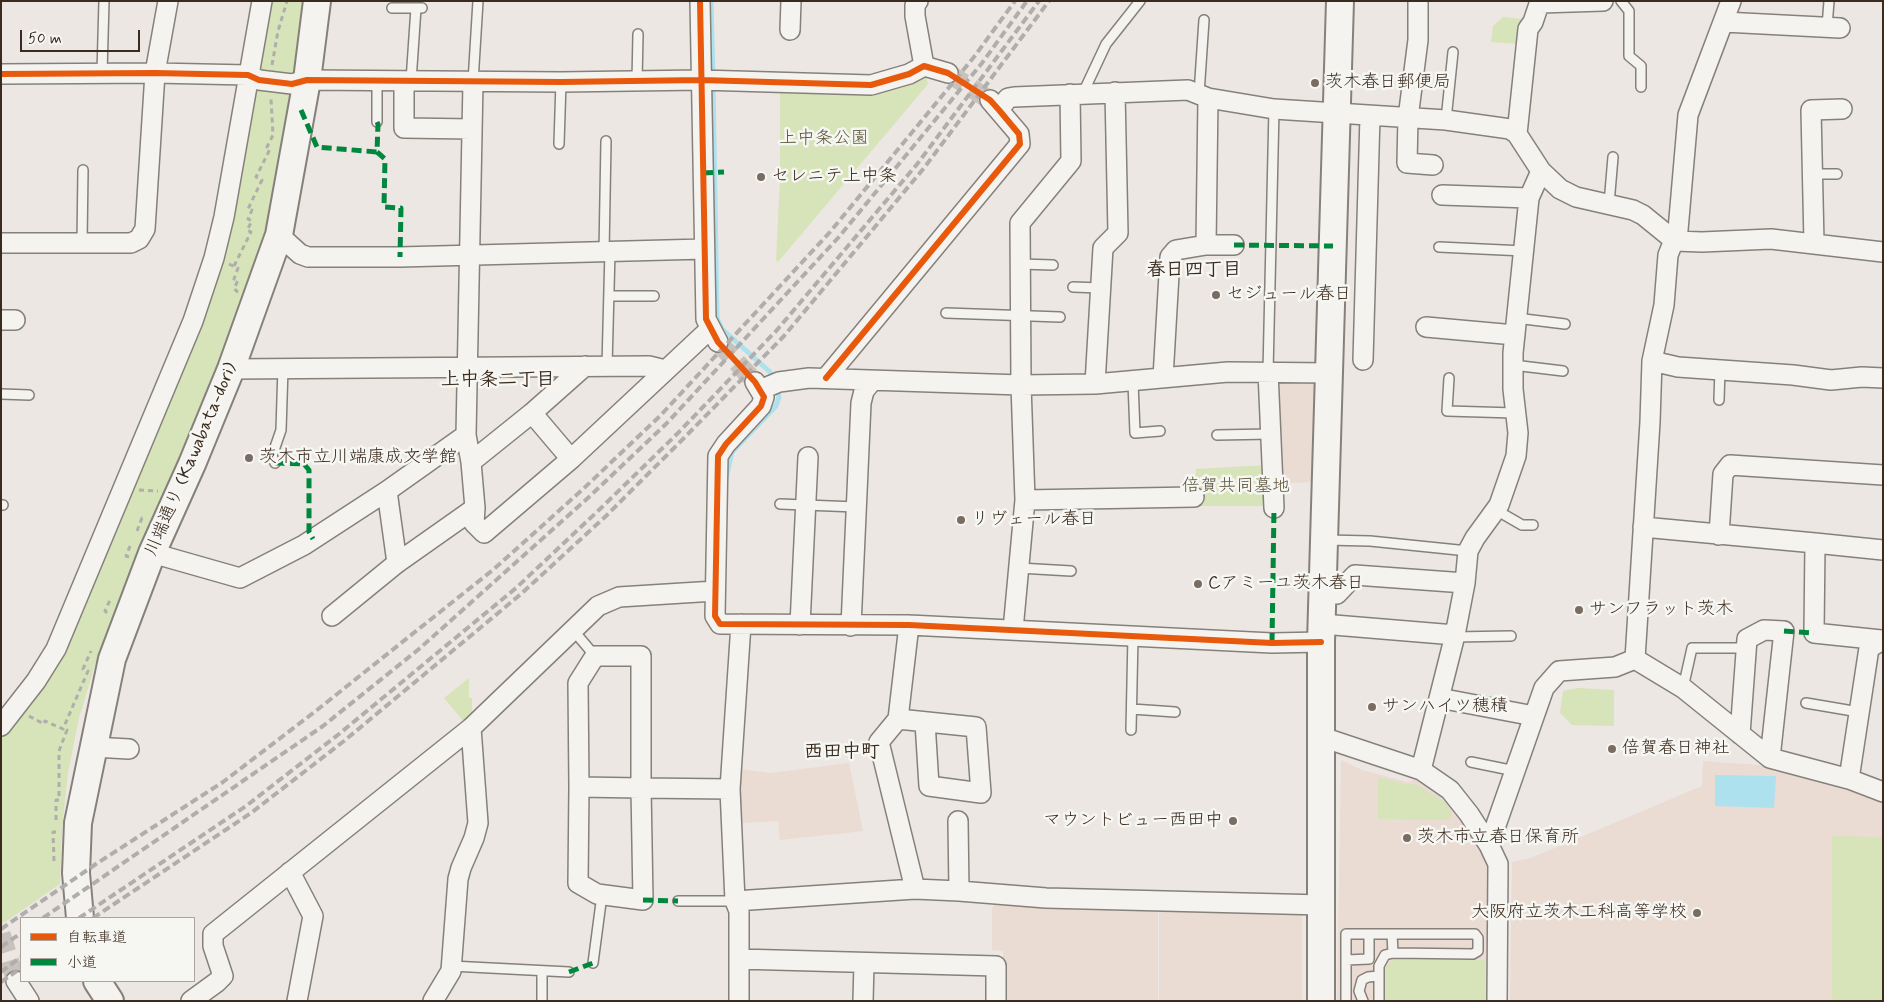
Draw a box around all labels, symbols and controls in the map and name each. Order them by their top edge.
scale bar [22,20,142,52]
text: 50 m [28,29,62,49]
place label: 茨木春日郵便局 [1325,72,1451,94]
marker: 茨木春日郵便局 [1309,77,1321,89]
park label: 上中条公園 [779,128,869,150]
place label: セレニテ上中条 [771,166,897,188]
marker: セレニテ上中条 [755,171,767,183]
district label: 春日四丁目 [1147,260,1241,282]
place label: セジュール春日 [1226,284,1352,306]
marker: セジュール春日 [1210,289,1222,301]
street label: 川端通り (Kawabata-dori) [141,360,243,560]
district label: 上中条二丁目 [441,370,555,392]
place label: 茨木市立川端康成文学館 [259,447,457,469]
marker: 茨木市立川端康成文学館 [243,452,255,464]
park label: 倍賀共同墓地 [1182,476,1290,498]
place label: リヴェール春日 [971,509,1097,531]
marker: リヴェール春日 [955,514,967,526]
place label: Cアミーユ茨木春日 [1208,573,1364,595]
marker: Cアミーユ茨木春日 [1192,578,1204,590]
place label: サンフラット茨木 [1589,599,1733,621]
marker: サンフラット茨木 [1573,604,1585,616]
place label: サンハイツ穂積 [1382,696,1508,718]
marker: サンハイツ穂積 [1366,701,1378,713]
place label: 倍賀春日神社 [1622,738,1730,760]
district label: 西田中町 [804,742,880,764]
marker: 倍賀春日神社 [1606,743,1618,755]
place label: マウントビュー西田中 [1043,810,1223,832]
marker: マウントビュー西田中 [1227,815,1239,827]
place label: 茨木市立春日保育所 [1417,827,1579,849]
marker: 茨木市立春日保育所 [1401,832,1413,844]
place label: 大阪府立茨木工科高等学校 [1471,902,1687,924]
marker: 大阪府立茨木工科高等学校 [1691,907,1703,919]
legend [20,917,195,982]
text: 自転車道 [67,928,127,948]
text: 小道 [67,953,97,973]

